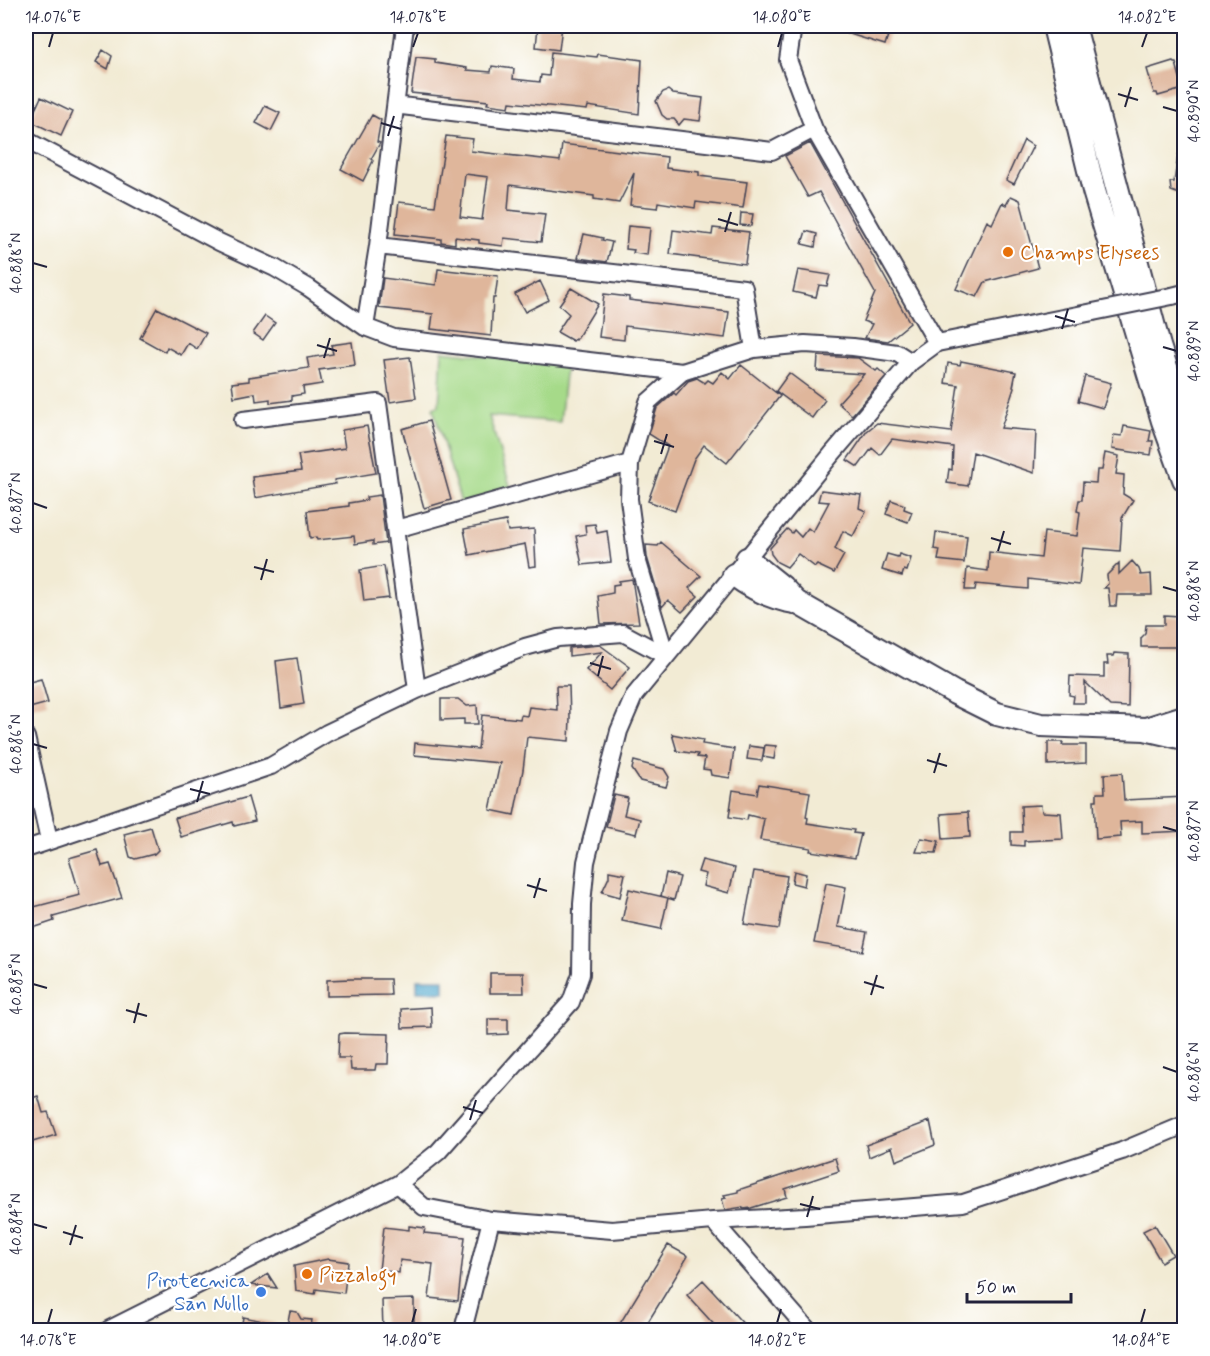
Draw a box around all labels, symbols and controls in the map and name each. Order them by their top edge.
text: 14.076°E [25,8,81,28]
text: 14.078°E [389,8,447,28]
text: 14.080°E [753,8,812,28]
text: 14.082°E [1118,8,1177,28]
text: 40.890°N [1185,80,1205,142]
text: 40.888°N [7,233,27,293]
place label: Champs Elysees [1020,240,1160,267]
marker: Champs Elysees [1001,245,1015,259]
text: 40.889°N [1185,321,1205,381]
text: 40.887°N [7,473,27,533]
text: 40.888°N [1185,561,1205,621]
text: 40.886°N [7,714,27,774]
text: 40.887°N [1185,801,1205,861]
text: 40.885°N [7,954,27,1014]
text: 40.886°N [1185,1042,1205,1102]
text: 40.884°N [7,1193,27,1255]
place label: Pizzalogy [319,1262,397,1291]
scale bar [967,1266,1070,1304]
marker: Pizzalogy [300,1267,314,1281]
place label: Pirotecnica San Nullo [147,1268,250,1318]
text: 50 m [976,1276,1016,1300]
marker: Pirotecnica San Nullo [254,1285,268,1299]
text: 14.078°E [19,1331,77,1351]
text: 14.080°E [383,1331,442,1351]
text: 14.082°E [748,1331,807,1351]
text: 14.084°E [1112,1331,1171,1351]

